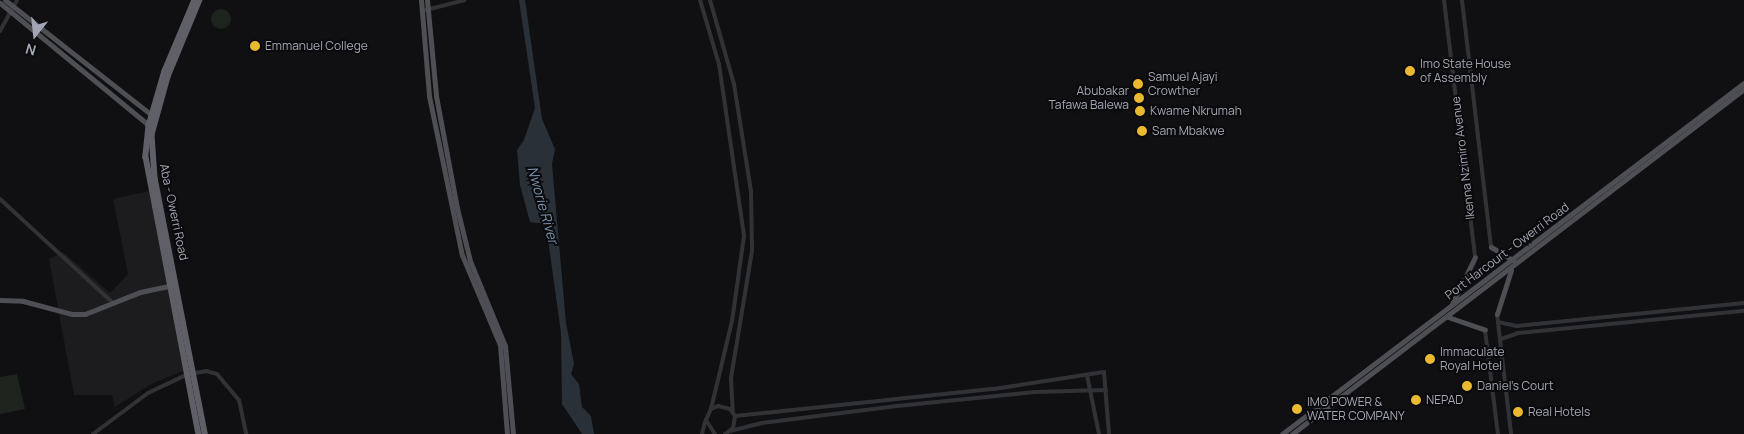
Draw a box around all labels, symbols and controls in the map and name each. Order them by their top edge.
north arrow [10,10,60,60]
text: N [23,39,38,60]
place label: Emmanuel College [265,39,368,53]
marker: Emmanuel College [249,40,261,52]
place label: Imo State House of Assembly [1420,57,1511,85]
marker: Imo State House of Assembly [1404,65,1416,77]
place label: Samuel Ajayi Crowther [1148,70,1218,98]
marker: Samuel Ajayi Crowther [1132,78,1144,90]
place label: Abubakar Tafawa Balewa [1048,84,1129,112]
marker: Abubakar Tafawa Balewa [1133,92,1145,104]
street label: Ikenna Nzimiro Avenue [1448,96,1478,220]
place label: Kwame Nkrumah [1150,104,1242,118]
marker: Kwame Nkrumah [1134,105,1146,117]
place label: Sam Mbakwe [1152,124,1224,138]
marker: Sam Mbakwe [1136,125,1148,137]
street label: Aba - Owerri Road [157,162,191,262]
water label: Nworie River [524,164,562,246]
street label: Port Harcourt - Owerri Road [1442,200,1572,302]
place label: Immaculate Royal Hotel [1440,345,1505,373]
marker: Immaculate Royal Hotel [1424,353,1436,365]
place label: Daniel's Court [1477,379,1553,393]
marker: Daniel's Court [1461,380,1473,392]
place label: NEPAD [1426,393,1463,407]
marker: NEPAD [1410,394,1422,406]
place label: IMO POWER & WATER COMPANY [1307,395,1405,423]
marker: IMO POWER & WATER COMPANY [1291,403,1303,415]
place label: Real Hotels [1528,405,1590,419]
marker: Real Hotels [1512,406,1524,418]

